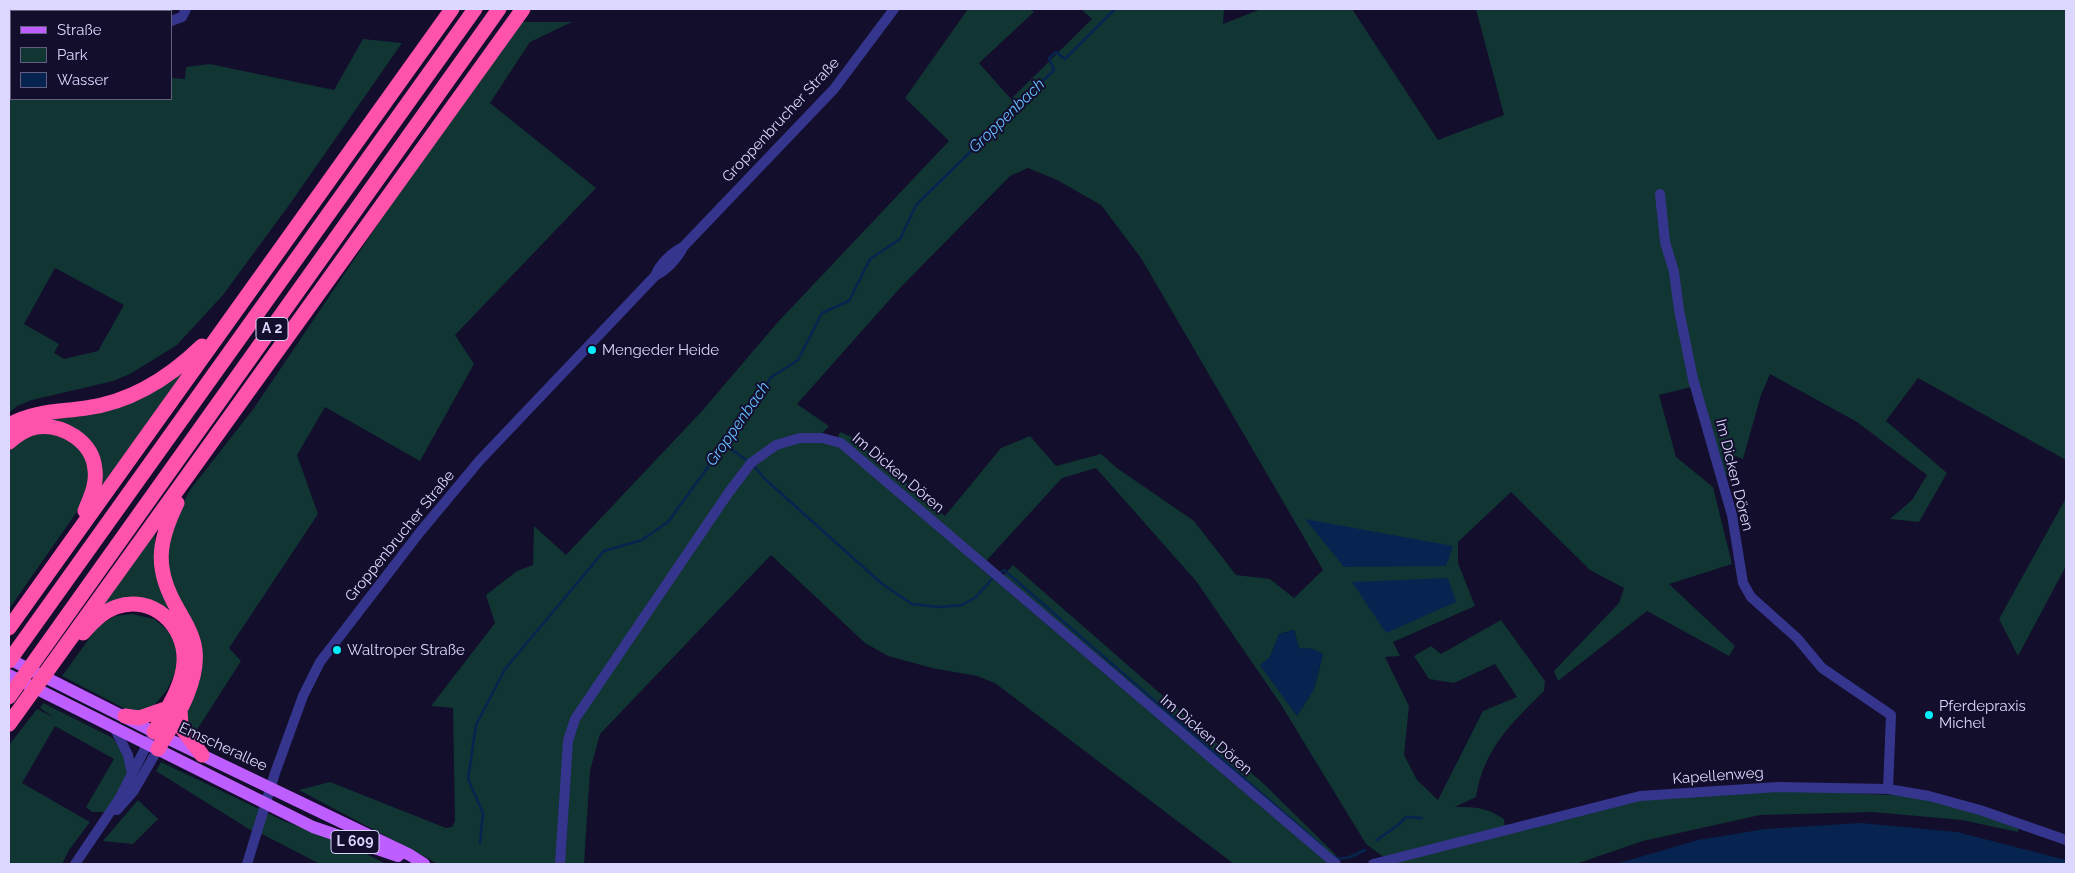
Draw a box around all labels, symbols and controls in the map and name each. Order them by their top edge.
legend [10,10,172,100]
text: Straße [57,21,101,39]
text: Park [57,46,88,64]
street label: Groppenbrucher Straße [719,54,843,186]
text: Wasser [57,71,109,89]
water label: Groppenbach [965,75,1049,157]
road number: A 2 [256,318,288,340]
place label: Mengeder Heide [602,341,719,359]
marker: Mengeder Heide [586,344,598,356]
water label: Groppenbach [702,378,774,470]
street label: Im Dicken Dören [1711,417,1757,533]
street label: Im Dicken Dören [848,429,948,517]
street label: Groppenbrucher Straße [342,467,458,605]
place label: Waltroper Straße [347,641,465,659]
marker: Waltroper Straße [331,644,343,656]
street label: Im Dicken Dören [1156,691,1256,779]
place label: Pferdepraxis Michel [1939,697,2026,732]
marker: Pferdepraxis Michel [1923,709,1935,721]
street label: Emscherallee [176,719,270,775]
street label: Kapellenweg [1672,764,1764,788]
road number: L 609 [331,830,379,854]

